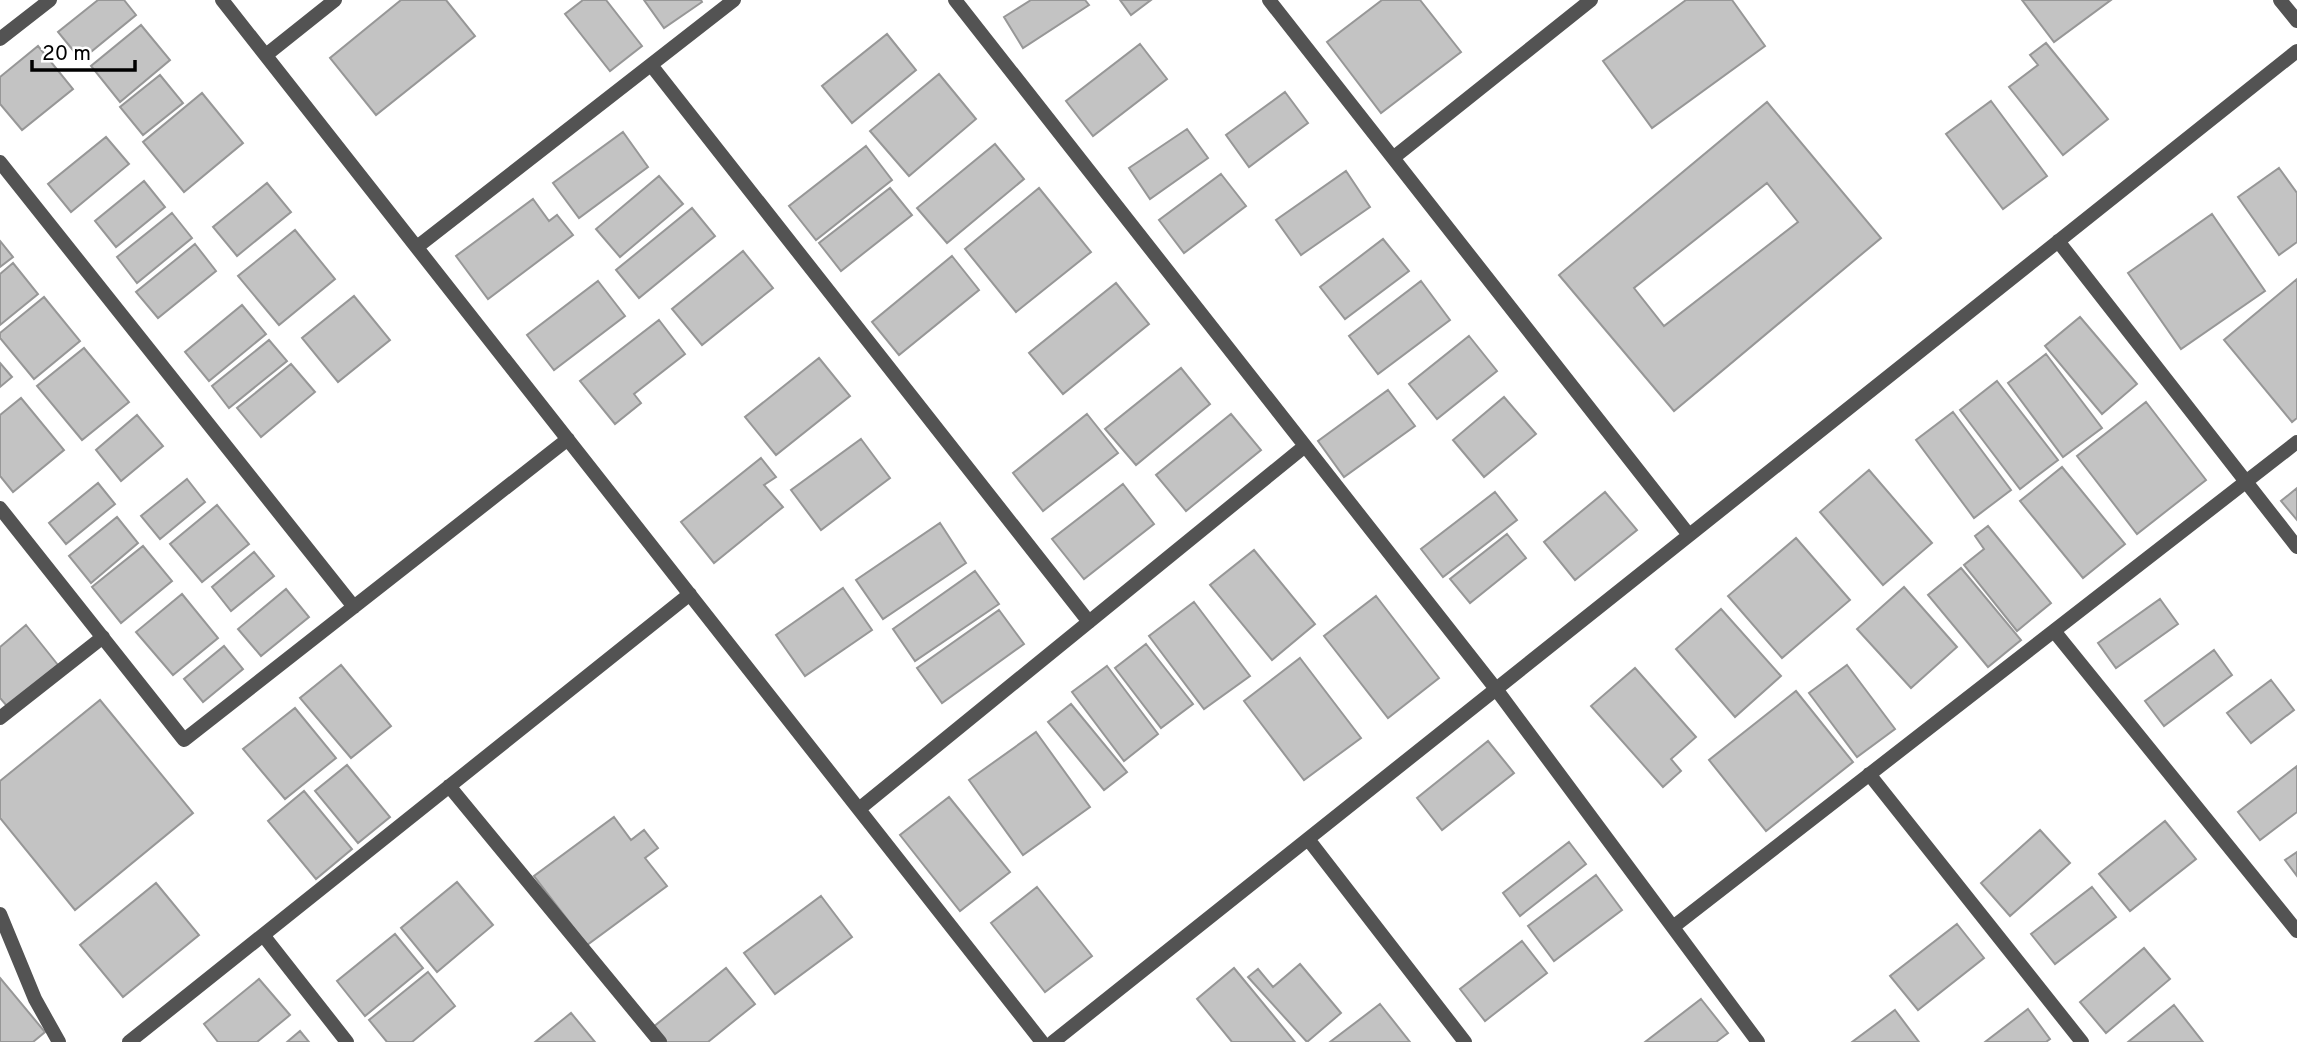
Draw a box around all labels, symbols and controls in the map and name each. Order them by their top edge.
scale bar [32,28,135,72]
text: 20 m [42,41,91,68]

